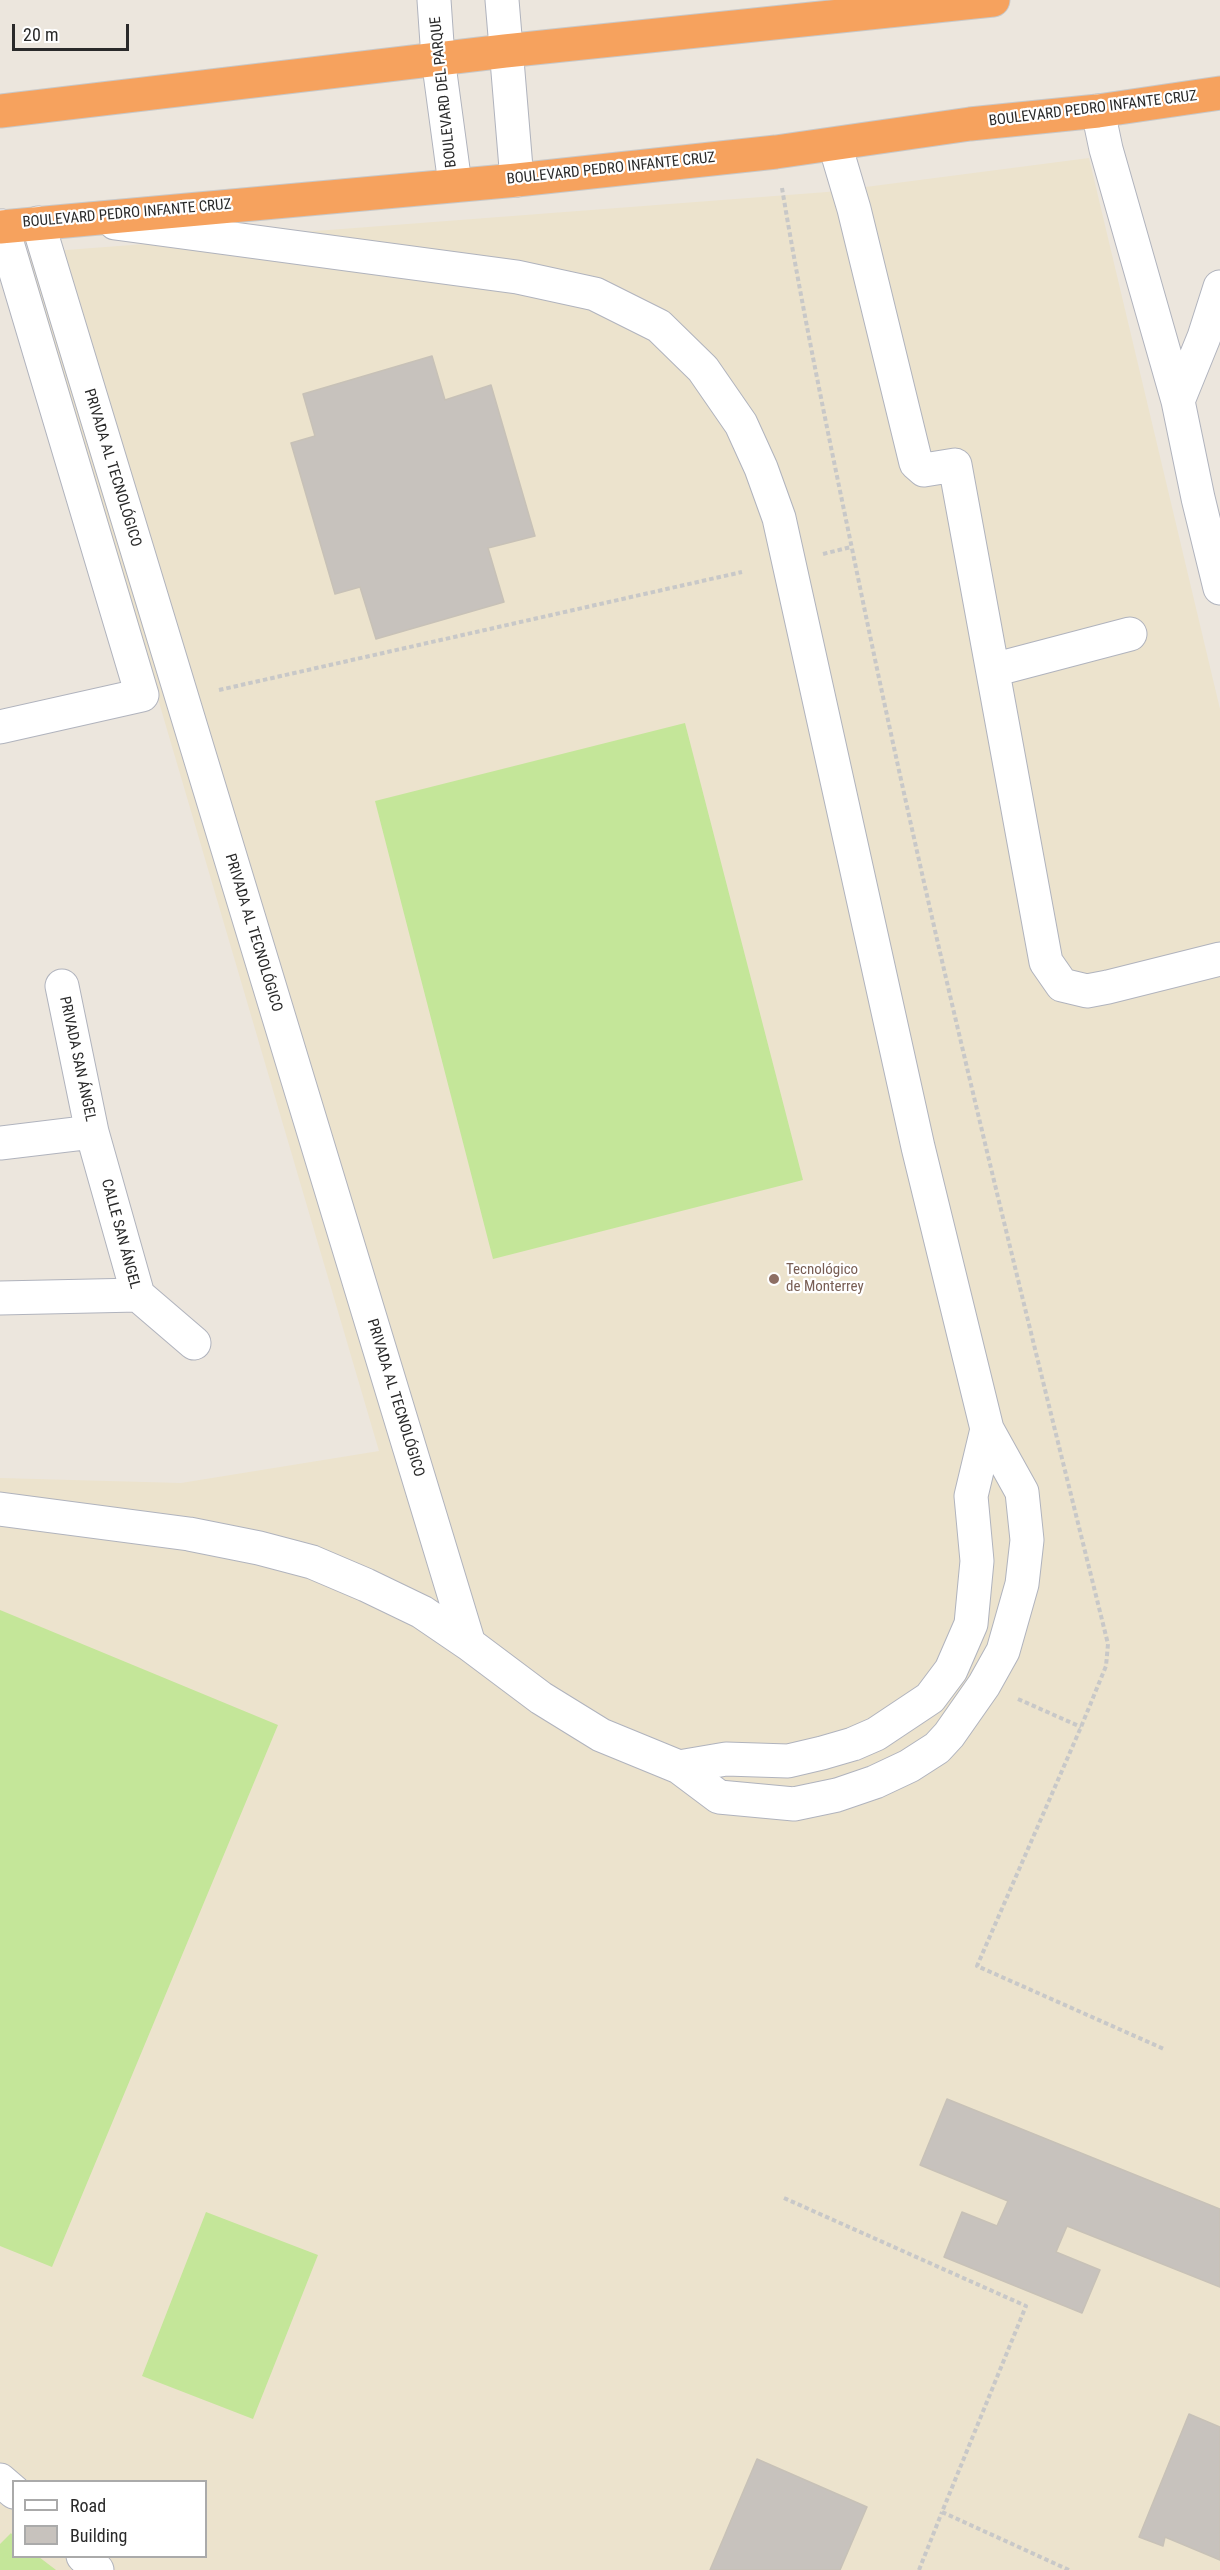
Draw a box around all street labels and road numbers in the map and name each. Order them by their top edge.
street label: BOULEVARD DEL PARQUE [427,15,461,169]
street label: BOULEVARD PEDRO INFANTE CRUZ [988,87,1198,131]
street label: BOULEVARD PEDRO INFANTE CRUZ [506,149,716,189]
street label: BOULEVARD PEDRO INFANTE CRUZ [22,196,232,232]
street label: PRIVADA AL TECNOLÓGICO [79,387,145,549]
street label: PRIVADA AL TECNOLÓGICO [220,852,286,1014]
street label: PRIVADA SAN ÁNGEL [55,995,99,1123]
street label: CALLE SAN ÁNGEL [97,1177,143,1291]
street label: PRIVADA AL TECNOLÓGICO [362,1317,428,1479]

